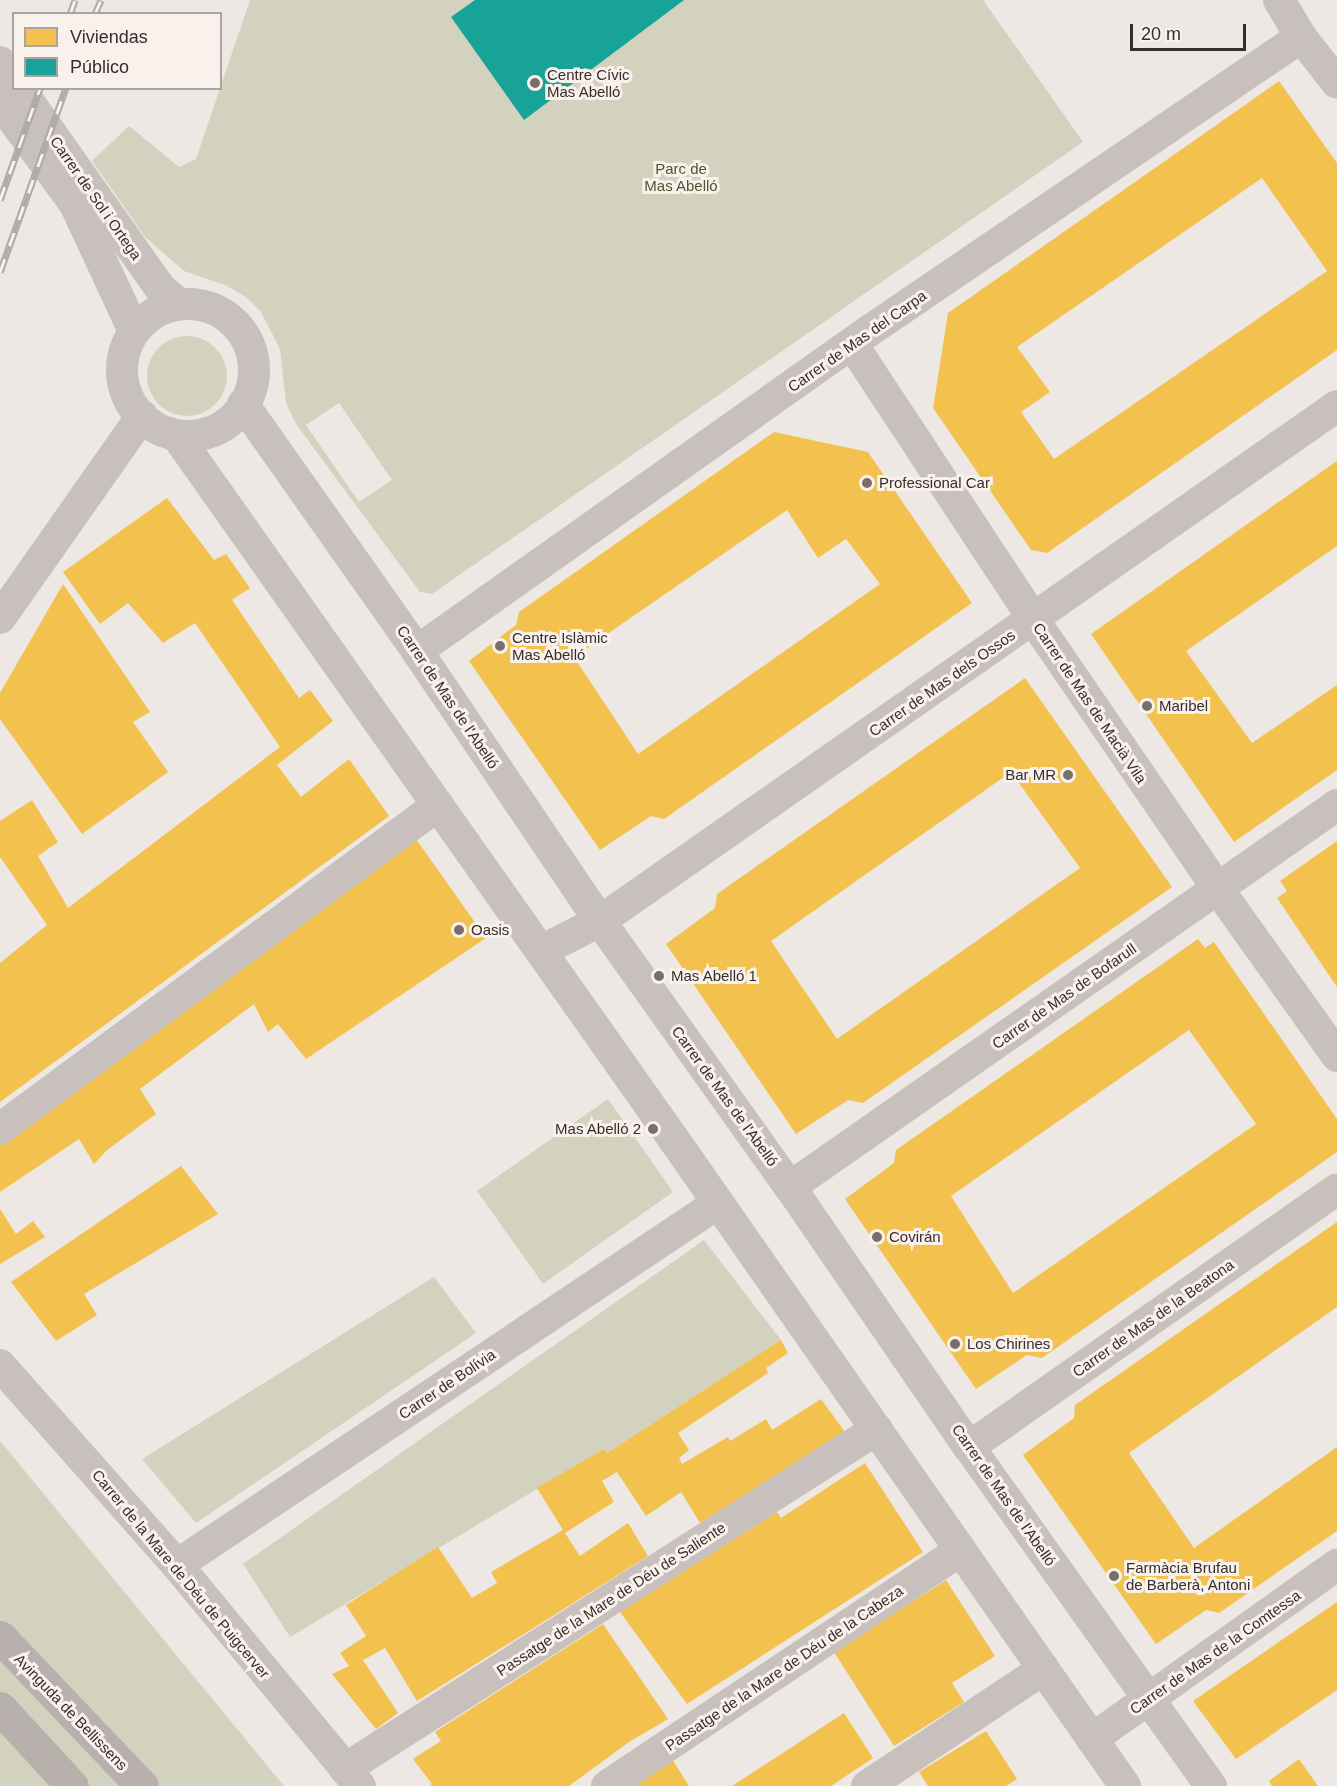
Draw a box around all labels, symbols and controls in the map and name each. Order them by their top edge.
legend [12,12,222,90]
scale bar [1133,12,1248,50]
text: 20 m [1141,24,1181,44]
text: Viviendas [70,27,148,47]
text: Público [70,57,129,77]
place label: Centre Cívic Mas Abelló [547,65,630,100]
marker: Centre Cívic Mas Abelló [528,76,542,90]
street label: Carrer de Sol i Ortega [47,133,145,263]
park label: Parc de Mas Abelló [644,159,718,194]
street label: Carrer de Mas del Carpa [784,286,930,396]
place label: Professional Car [879,474,990,492]
marker: Professional Car [860,476,874,490]
street label: Carrer de Mas de Macià Vila [1029,619,1151,787]
street label: Carrer de Mas de l'Abelló [393,622,503,772]
street label: Carrer de Mas dels Ossos [865,626,1019,740]
place label: Centre Islàmic Mas Abelló [512,628,608,663]
marker: Centre Islàmic Mas Abelló [493,639,507,653]
place label: Maribel [1159,697,1208,715]
marker: Maribel [1140,699,1154,713]
place label: Bar MR [1005,766,1056,784]
marker: Bar MR [1061,768,1075,782]
place label: Oasis [471,921,509,939]
marker: Oasis [452,923,466,937]
street label: Carrer de Mas de Bofarull [988,939,1140,1053]
place label: Mas Abelló 1 [671,967,758,985]
marker: Mas Abelló 1 [652,969,666,983]
street label: Carrer de Mas de l'Abelló [668,1022,782,1170]
place label: Mas Abelló 2 [554,1120,641,1138]
marker: Mas Abelló 2 [646,1122,660,1136]
place label: Covirán [889,1228,941,1246]
marker: Covirán [870,1230,884,1244]
street label: Carrer de Mas de la Beatona [1069,1255,1237,1381]
place label: Los Chirines [967,1335,1050,1353]
marker: Los Chirines [948,1337,962,1351]
street label: Carrer de Bolívia [395,1345,499,1423]
street label: Carrer de Mas de l'Abelló [948,1421,1060,1569]
street label: Carrer de la Mare de Déu de Puigcerver [88,1466,274,1682]
street label: Passatge de la Mare de Déu de Saliente [493,1518,729,1680]
place label: Farmàcia Brufau de Barberà, Antoni [1126,1558,1251,1593]
marker: Farmàcia Brufau de Barberà, Antoni [1107,1569,1121,1583]
street label: Passatge de la Mare de Déu de la Cabeza [662,1582,906,1754]
street label: Carrer de Mas de la Comtessa [1126,1586,1304,1718]
street label: Avinguda de Bellissens [11,1650,131,1774]

